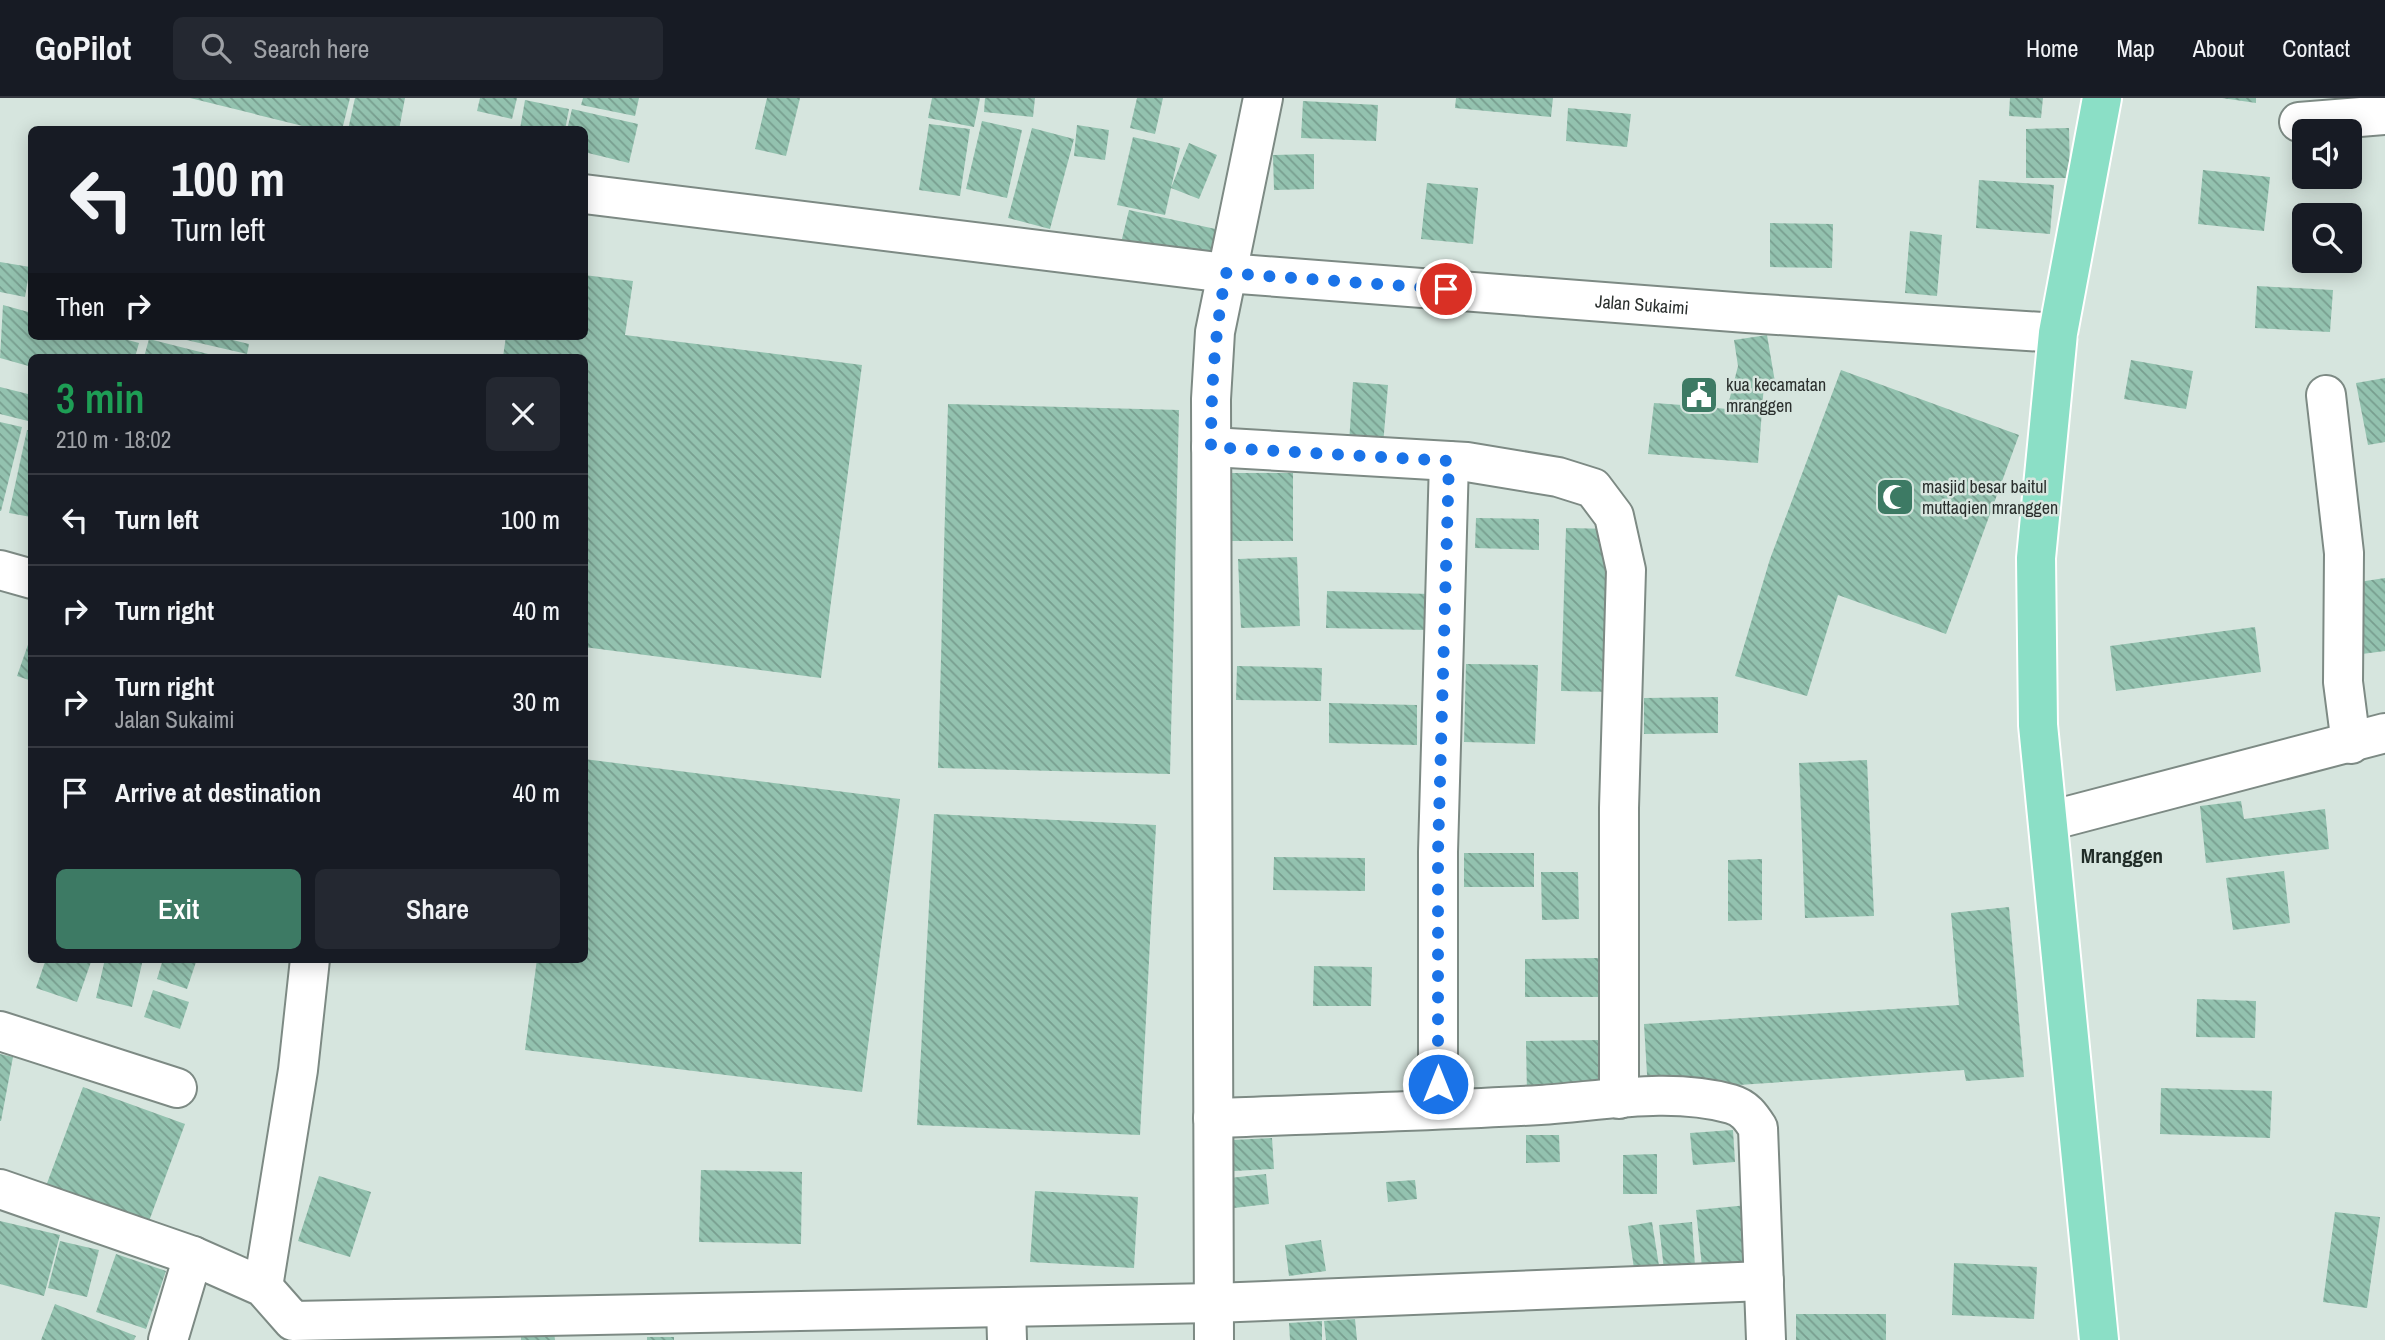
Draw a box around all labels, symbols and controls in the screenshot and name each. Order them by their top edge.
search box [173,17,663,80]
text: GoPilot [35,26,131,70]
icon: search [197,29,235,67]
text: Search here [253,31,369,66]
text: Home [2026,32,2078,64]
text: Map [2116,32,2155,64]
text: About [2193,32,2244,64]
text: Contact [2282,32,2350,64]
map controls [2292,119,2362,273]
button: sound [2292,119,2362,189]
text: 100 m [171,145,285,211]
icon: left [56,154,147,245]
button: search [2292,203,2362,273]
text: Turn left [171,208,265,251]
pin [1416,259,1476,319]
icon: arrive [1427,270,1465,308]
icon: right [119,287,157,325]
street label: Jalan Sukaimi [1594,288,1690,320]
text: Then [56,289,105,324]
text: 3 min [56,370,145,426]
place label: kua kecamatan mranggen [1726,372,1826,418]
public building icon: kua kecamatan mranggen [1678,374,1720,416]
button: close [486,377,560,451]
text: 210 m · 18:02 [56,424,171,455]
place label: masjid besar baitul muttaqien mranggen [1922,474,2058,520]
mosque icon: masjid besar baitul muttaqien mranggen [1874,476,1916,518]
icon: left [56,501,94,539]
text: Turn left [115,502,199,537]
text: 100 m [501,502,560,537]
icon: right [56,592,94,630]
text: Turn right [115,593,214,628]
text: 40 m [513,593,560,628]
text: Turn right [115,669,214,704]
icon: right [56,683,94,721]
text: 30 m [513,684,560,719]
text: Jalan Sukaimi [115,704,235,735]
icon: arrive [56,774,94,812]
text: Arrive at destination [115,775,321,810]
text: 40 m [513,775,560,810]
district label: Mranggen [2081,841,2163,870]
button: Exit [56,869,301,949]
button: Share [315,869,560,949]
position arrow [1401,1047,1475,1121]

